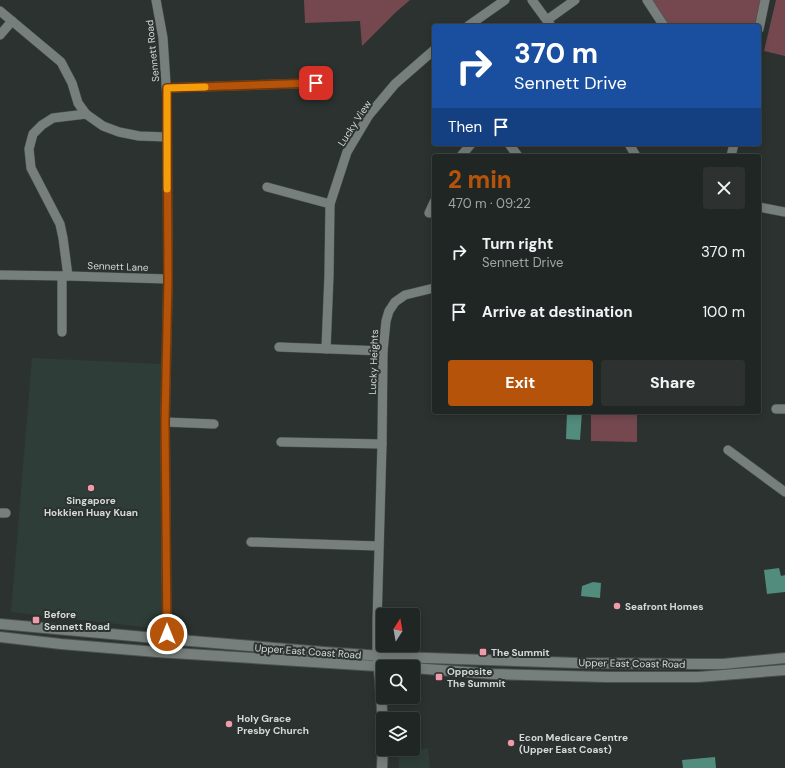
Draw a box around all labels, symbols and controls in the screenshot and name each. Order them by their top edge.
street label: Sennett Road [143,19,162,83]
text: 370 m [514,35,598,72]
icon: right [448,40,500,92]
pin [299,66,333,100]
text: Sennett Drive [514,71,627,95]
icon: arrive [305,72,327,94]
street label: Lucky View [335,98,374,149]
icon: arrive [490,116,512,138]
text: Then [448,117,482,137]
text: 2 min [448,164,512,195]
button: close [703,167,745,209]
text: 470 m · 09:22 [448,195,531,212]
text: Turn right [482,234,553,254]
icon: right [448,241,470,263]
text: 370 m [701,242,745,262]
text: Sennett Drive [482,254,563,271]
street label: Sennett Lane [87,259,149,274]
icon: arrive [448,301,470,323]
text: Arrive at destination [482,302,633,322]
text: 100 m [702,302,745,322]
street label: Lucky Heights [366,329,381,395]
button: Exit [448,360,593,406]
button: Share [601,360,745,406]
marker: Singapore Hokkien Huay Kuan [86,483,96,493]
place label: Singapore Hokkien Huay Kuan [44,494,138,519]
place label: Seafront Homes [625,600,704,613]
marker: Seafront Homes [612,601,622,611]
place label: Before Sennett Road [44,608,110,633]
north arrow [376,608,420,652]
map controls [376,608,420,756]
position arrow [146,613,188,655]
marker: Before Sennett Road [31,615,41,625]
street label: Upper East Coast Road [254,641,362,662]
place label: The Summit [491,646,550,659]
marker: The Summit [478,647,488,657]
street label: Upper East Coast Road [578,656,685,671]
button: search [376,660,420,704]
place label: Opposite The Summit [447,665,506,690]
marker: Opposite The Summit [434,672,444,682]
place label: Holy Grace Presby Church [237,712,309,737]
button: layers [376,712,420,756]
marker: Holy Grace Presby Church [224,719,234,729]
place label: Econ Medicare Centre (Upper East Coast) [519,731,628,756]
marker: Econ Medicare Centre (Upper East Coast) [506,738,516,748]

